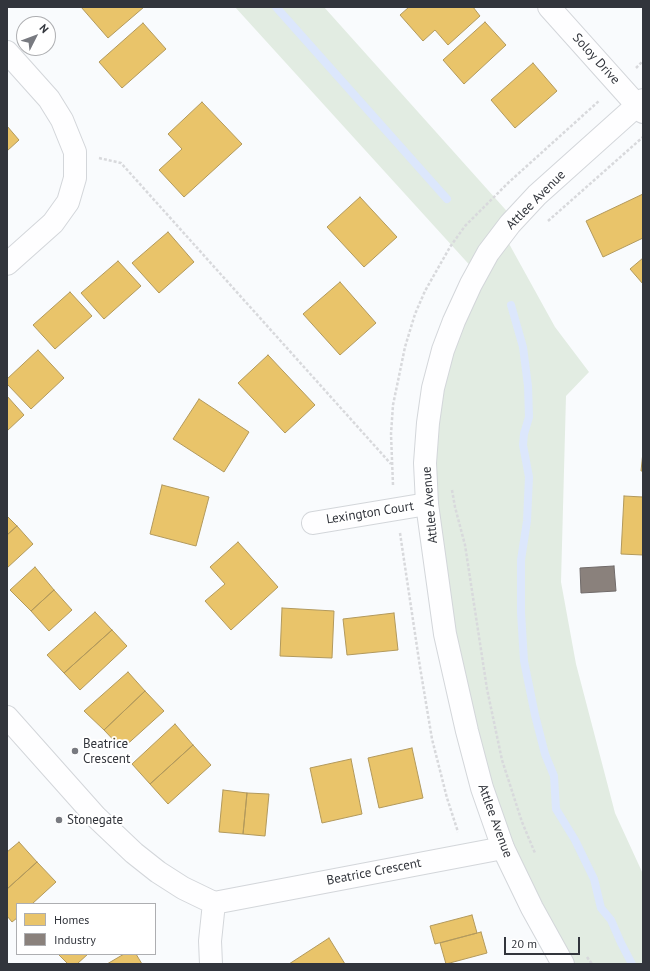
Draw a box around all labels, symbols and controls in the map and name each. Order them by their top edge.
north arrow [16,16,56,56]
text: N [37,21,52,36]
street label: Soloy Drive [569,30,623,88]
street label: Attlee Avenue [503,167,569,233]
street label: Attlee Avenue [419,466,441,544]
street label: Lexington Court [325,498,415,528]
place label: Beatrice Crescent [83,736,130,767]
marker: Beatrice Crescent [70,746,80,756]
street label: Attlee Avenue [474,782,516,860]
place label: Stonegate [67,812,123,828]
marker: Stonegate [54,815,64,825]
street label: Beatrice Crescent [325,855,423,889]
legend [16,903,156,955]
text: Homes [54,912,89,927]
scale bar [506,929,582,955]
text: Industry [54,932,96,947]
text: 20 m [511,936,537,951]

